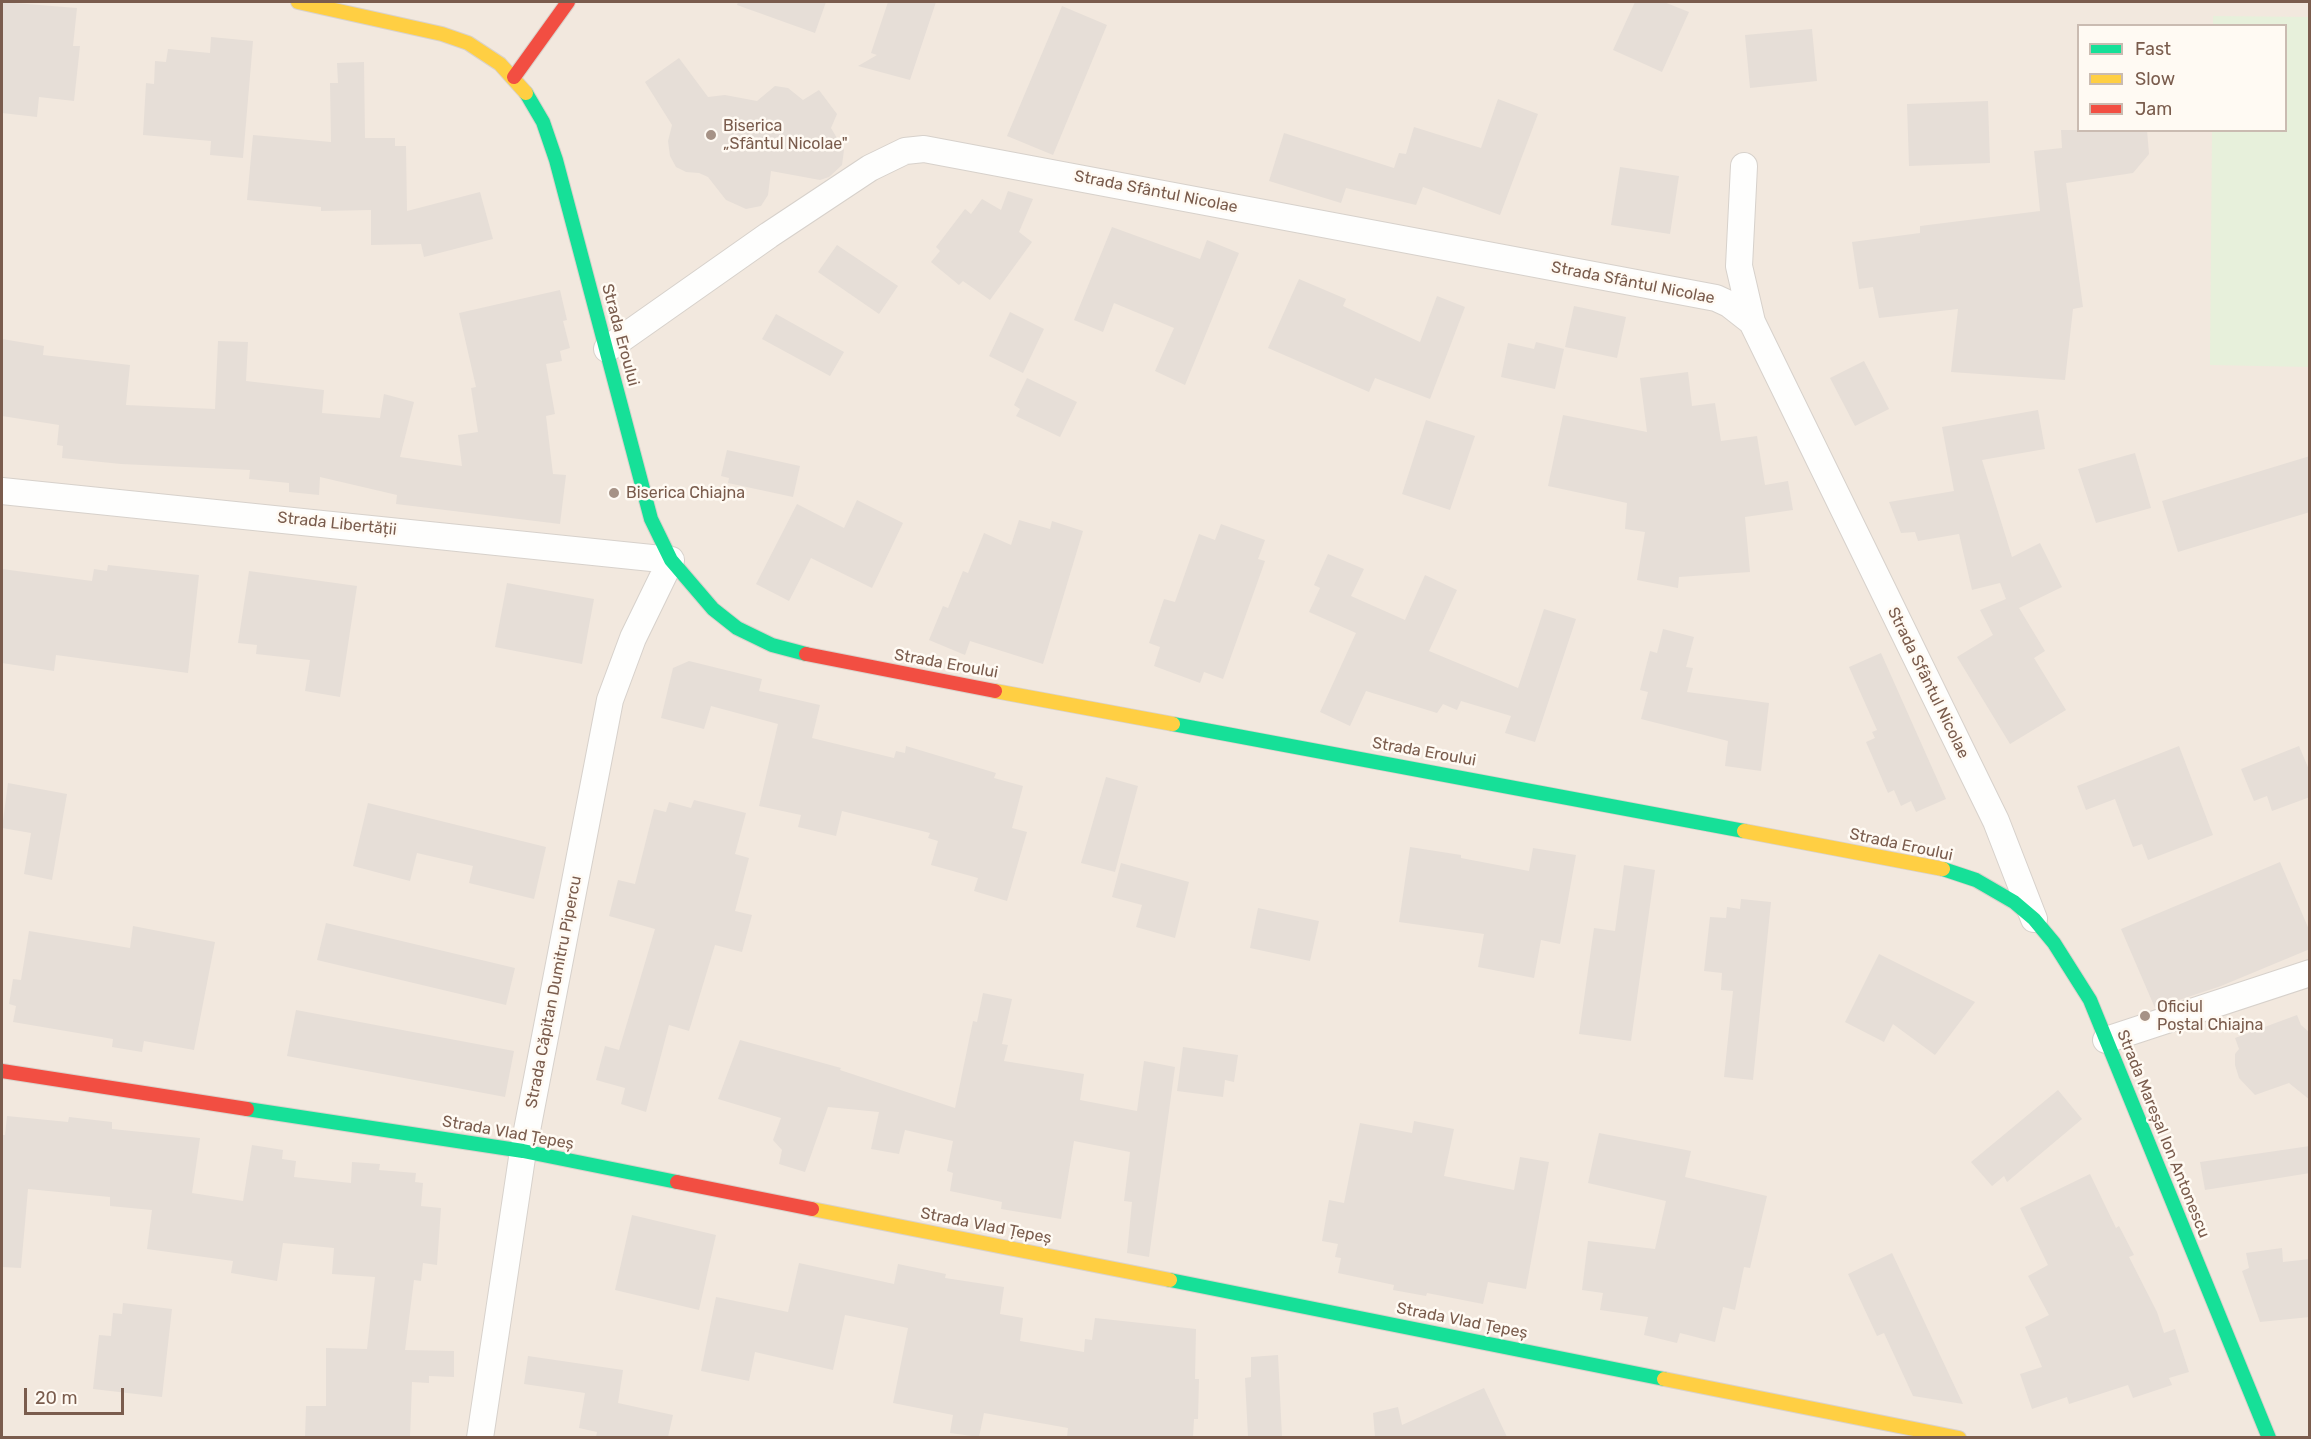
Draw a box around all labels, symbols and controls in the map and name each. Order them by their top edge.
legend [2077,24,2287,132]
text: Fast [2135,38,2171,60]
text: Slow [2135,68,2175,90]
text: Jam [2135,98,2172,120]
place label: Biserica „Sfântul Nicolae" [723,116,848,154]
marker: Biserica „Sfântul Nicolae" [704,128,718,142]
street label: Strada Sfântul Nicolae [1073,167,1239,217]
street label: Strada Sfântul Nicolae [1550,258,1716,308]
street label: Strada Eroului [597,282,643,388]
place label: Biserica Chiajna [626,483,745,503]
marker: Biserica Chiajna [607,486,621,500]
street label: Strada Libertății [276,508,398,540]
street label: Strada Sfântul Nicolae [1883,604,1973,762]
street label: Strada Eroului [893,645,999,683]
street label: Strada Eroului [1371,733,1477,771]
street label: Strada Eroului [1848,825,1954,865]
street label: Strada Căpitan Dumitru Pipercu [522,874,586,1110]
place label: Oficiul Poștal Chiajna [2157,997,2263,1035]
marker: Oficiul Poștal Chiajna [2138,1009,2152,1023]
street label: Strada Mareșal Ion Antonescu [2112,1027,2214,1241]
street label: Strada Vlad Țepeș [441,1112,575,1154]
street label: Strada Vlad Țepeș [919,1204,1053,1248]
street label: Strada Vlad Țepeș [1395,1299,1529,1343]
scale bar [27,1376,128,1414]
text: 20 m [35,1387,77,1409]

